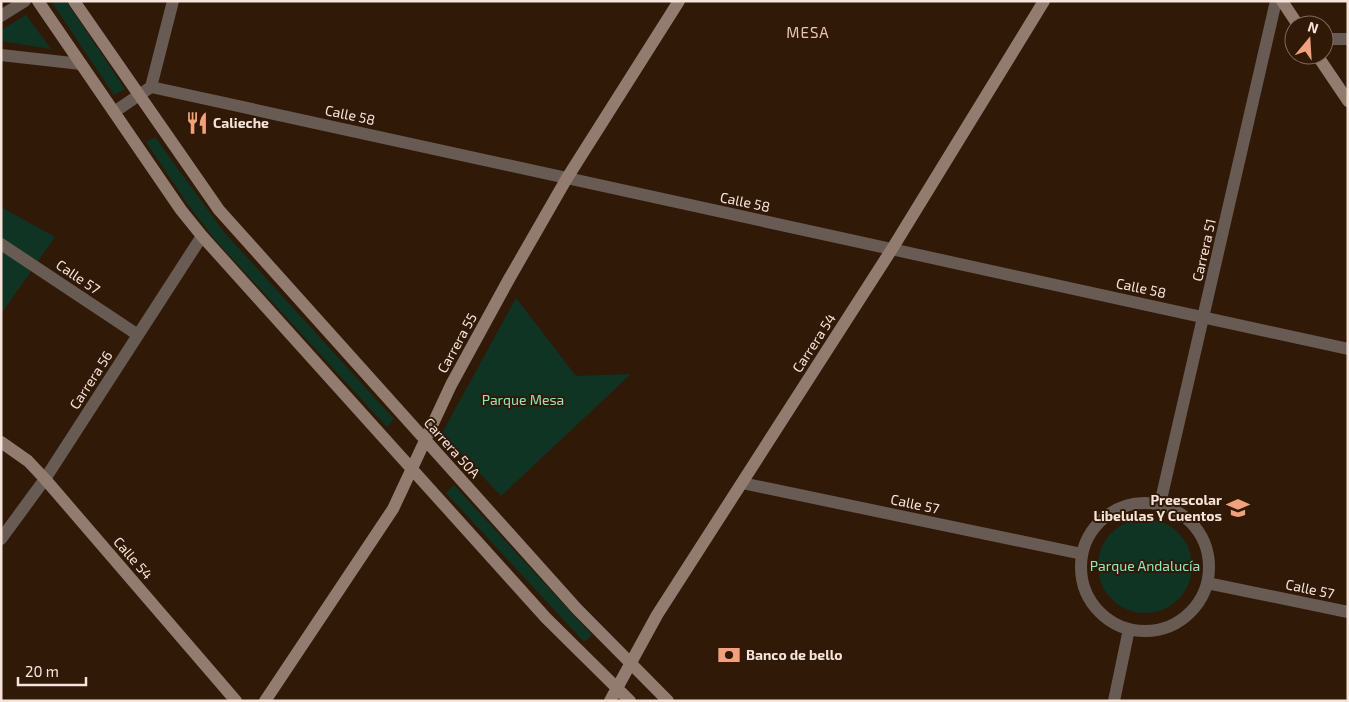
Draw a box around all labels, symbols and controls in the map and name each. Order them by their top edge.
north arrow [1284,15,1334,65]
text: N [1306,18,1321,37]
district label: MESA [786,23,830,41]
street label: Calle 58 [324,101,377,128]
restaurant icon: Calieche [184,110,210,136]
place label: Calieche [213,114,269,131]
street label: Calle 58 [719,188,772,215]
street label: Carrera 51 [1188,217,1219,283]
street label: Calle 57 [53,256,103,297]
street label: Calle 58 [1115,274,1168,301]
street label: Carrera 55 [433,310,480,376]
street label: Carrera 54 [788,310,839,375]
street label: Carrera 56 [65,347,116,412]
park label: Parque Mesa [482,391,564,408]
street label: Carrera 50A [421,414,484,482]
street label: Calle 57 [889,490,941,517]
place label: Preescolar Libelulas Y Cuentos [1093,491,1222,524]
school or university icon: Preescolar Libelulas Y Cuentos [1225,495,1251,521]
street label: Calle 54 [110,533,156,582]
park label: Parque Andalucía [1090,557,1200,574]
street label: Calle 57 [1284,575,1336,602]
bank icon: Banco de bello [716,642,742,668]
place label: Banco de bello [746,646,843,663]
scale bar [18,654,85,686]
text: 20 m [25,662,59,680]

